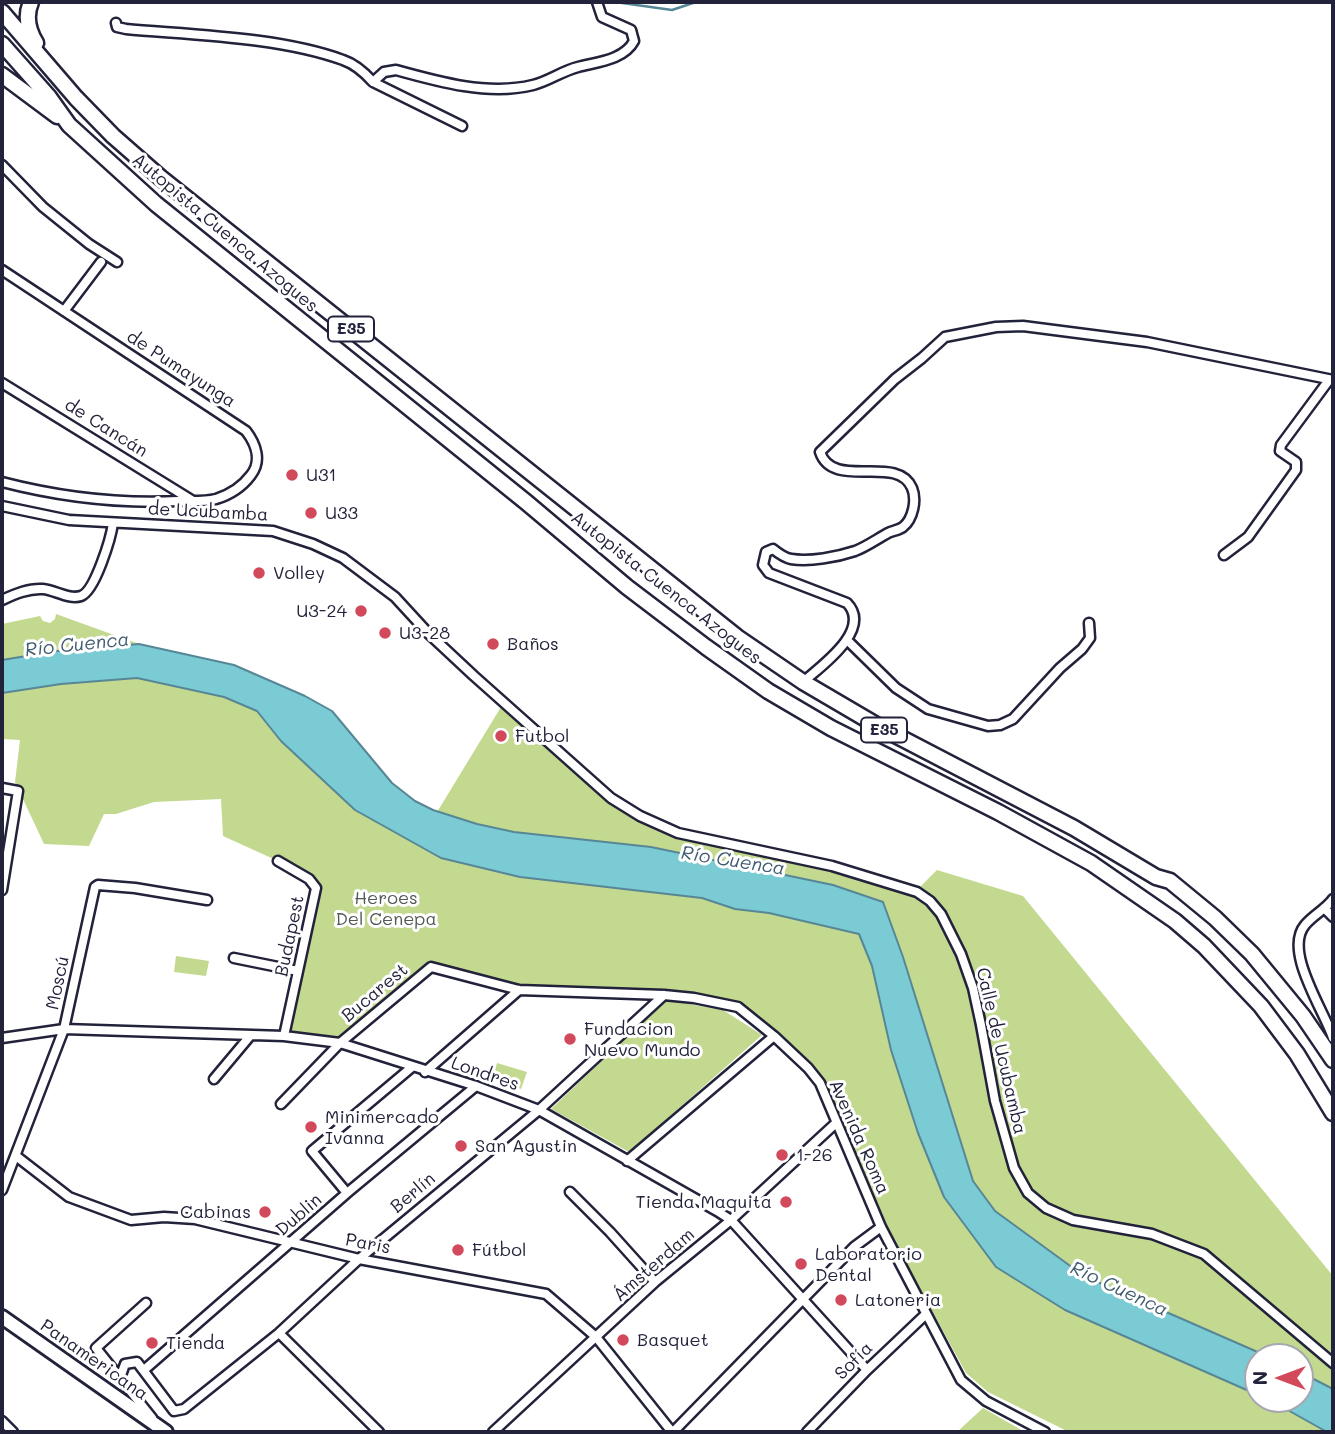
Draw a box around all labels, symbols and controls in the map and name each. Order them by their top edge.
street label: Autopista Cuenca Azogues [128,149,322,317]
road number: E35 [328,316,374,342]
street label: de Pumayunga [122,326,240,412]
street label: de Cancán [60,394,152,462]
place label: U31 [306,464,337,486]
marker: U31 [284,467,300,483]
street label: de Ucubamba [147,498,269,526]
place label: U33 [325,502,358,524]
marker: U33 [303,505,319,521]
street label: Autopista Cuenca Azogues [566,507,766,669]
place label: Volley [273,562,325,584]
marker: Volley [251,565,267,581]
place label: U3-24 [296,600,347,622]
marker: U3-24 [353,603,369,619]
place label: U3-28 [399,622,450,644]
marker: U3-28 [377,625,393,641]
water label: Río Cuenca [24,628,130,662]
place label: Baños [507,633,559,655]
marker: Baños [485,636,501,652]
road number: E35 [861,718,907,743]
place label: Futbol [515,725,569,747]
marker: Futbol [493,728,509,744]
water label: Río Cuenca [679,842,787,880]
park label: Heroes Del Cenepa [335,887,437,930]
street label: Budapest [271,893,309,979]
street label: Moscú [42,954,74,1012]
street label: Bucarest [338,959,412,1027]
street label: Calle de Ucubamba [971,966,1031,1136]
place label: Fundacion Nuevo Mundo [584,1018,700,1060]
marker: Fundacion Nuevo Mundo [562,1031,578,1047]
street label: Londres [448,1052,522,1096]
street label: Avenida Roma [824,1076,894,1198]
place label: Minimercado Ivanna [325,1106,439,1148]
marker: Minimercado Ivanna [303,1119,319,1135]
place label: San Agustin [475,1135,577,1157]
marker: San Agustin [453,1138,469,1154]
place label: 1-26 [796,1144,833,1166]
marker: 1-26 [774,1147,790,1163]
street label: Berlín [386,1168,440,1218]
street label: Dublin [272,1189,326,1241]
place label: Tienda Maquita [635,1191,772,1213]
marker: Tienda Maquita [778,1194,794,1210]
place label: Cabinas [180,1201,251,1223]
marker: Cabinas [257,1204,273,1220]
street label: Ámsterdam [609,1224,699,1306]
street label: Paris [344,1229,392,1259]
place label: Fútbol [472,1239,526,1261]
marker: Fútbol [450,1242,466,1258]
place label: Laboratorio Dental [815,1243,922,1286]
marker: Laboratorio Dental [793,1256,809,1272]
water label: Río Cuenca [1067,1257,1171,1321]
place label: Latoneria [855,1289,941,1311]
marker: Latoneria [833,1292,849,1308]
street label: Panamericana [36,1315,152,1405]
place label: Basquet [637,1329,709,1351]
place label: Tienda [166,1332,225,1354]
marker: Basquet [615,1332,631,1348]
marker: Tienda [144,1335,160,1351]
street label: Sofía [831,1338,877,1384]
north arrow [1244,1343,1314,1413]
text: N [1247,1371,1272,1385]

